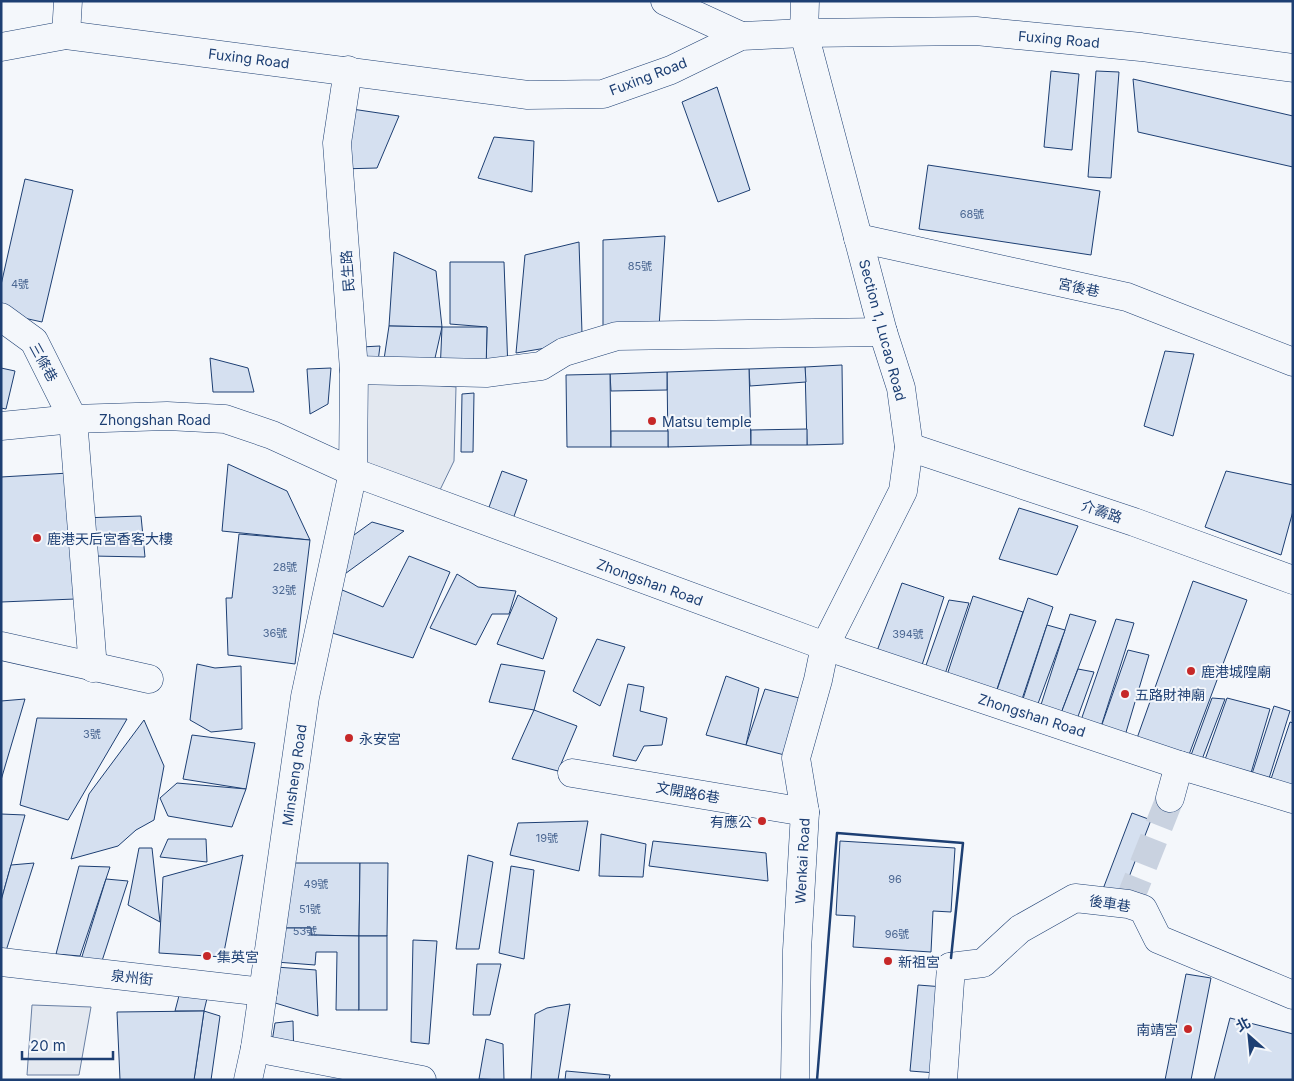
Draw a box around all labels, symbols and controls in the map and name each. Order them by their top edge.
street label: Fuxing Road [1018,27,1100,51]
street label: Fuxing Road [207,45,291,71]
street label: Fuxing Road [607,53,689,99]
house number: 68號 [960,207,984,221]
street label: 民生路 [337,249,357,293]
street label: Section 1, Lucao Road [856,257,910,403]
house number: 85號 [628,259,652,273]
street label: 宮後巷 [1057,274,1101,300]
house number: 4號 [11,277,29,291]
street label: 三條巷 [26,340,62,384]
street label: Zhongshan Road [99,411,211,428]
place label: Matsu temple [662,413,752,430]
marker: Matsu temple [646,415,658,427]
street label: 介壽路 [1079,496,1125,526]
place label: 鹿港天后宮香客大樓 [47,530,173,547]
marker: 鹿港天后宮香客大樓 [31,532,43,544]
street label: Zhongshan Road [595,555,705,609]
house number: 28號 [273,560,297,574]
house number: 32號 [272,583,296,597]
house number: 36號 [263,626,287,640]
house number: 394號 [892,627,924,641]
place label: 鹿港城隍廟 [1201,663,1271,680]
marker: 鹿港城隍廟 [1185,665,1197,677]
place label: 五路財神廟 [1135,686,1205,703]
marker: 五路財神廟 [1119,688,1131,700]
street label: Zhongshan Road [976,690,1088,740]
street label: Minsheng Road [278,723,310,827]
house number: 3號 [83,727,101,741]
place label: 永安宮 [359,730,401,747]
marker: 永安宮 [343,732,355,744]
street label: 文開路6巷 [655,778,721,806]
place label: 有應公 [710,813,752,830]
marker: 有應公 [756,815,768,827]
street label: Wenkai Road [791,818,813,904]
house number: 19號 [536,831,558,845]
house number: 96 [888,872,902,886]
house number: 49號 [304,877,328,891]
street label: 後車巷 [1088,891,1132,915]
house number: 51號 [299,902,321,916]
house number: 53號 [293,924,317,938]
house number: 96號 [885,927,909,941]
place label: 集英宮 [217,948,259,965]
marker: 集英宮 [201,950,213,962]
place label: 新祖宮 [898,953,940,970]
marker: 新祖宮 [882,955,894,967]
street label: 泉州街 [110,966,154,988]
north arrow [1224,1011,1274,1061]
text: 北 [1233,1013,1253,1035]
place label: 南靖宮 [1136,1021,1178,1038]
marker: 南靖宮 [1182,1023,1194,1035]
scale bar [22,1028,114,1060]
text: 20 m [30,1036,66,1055]

